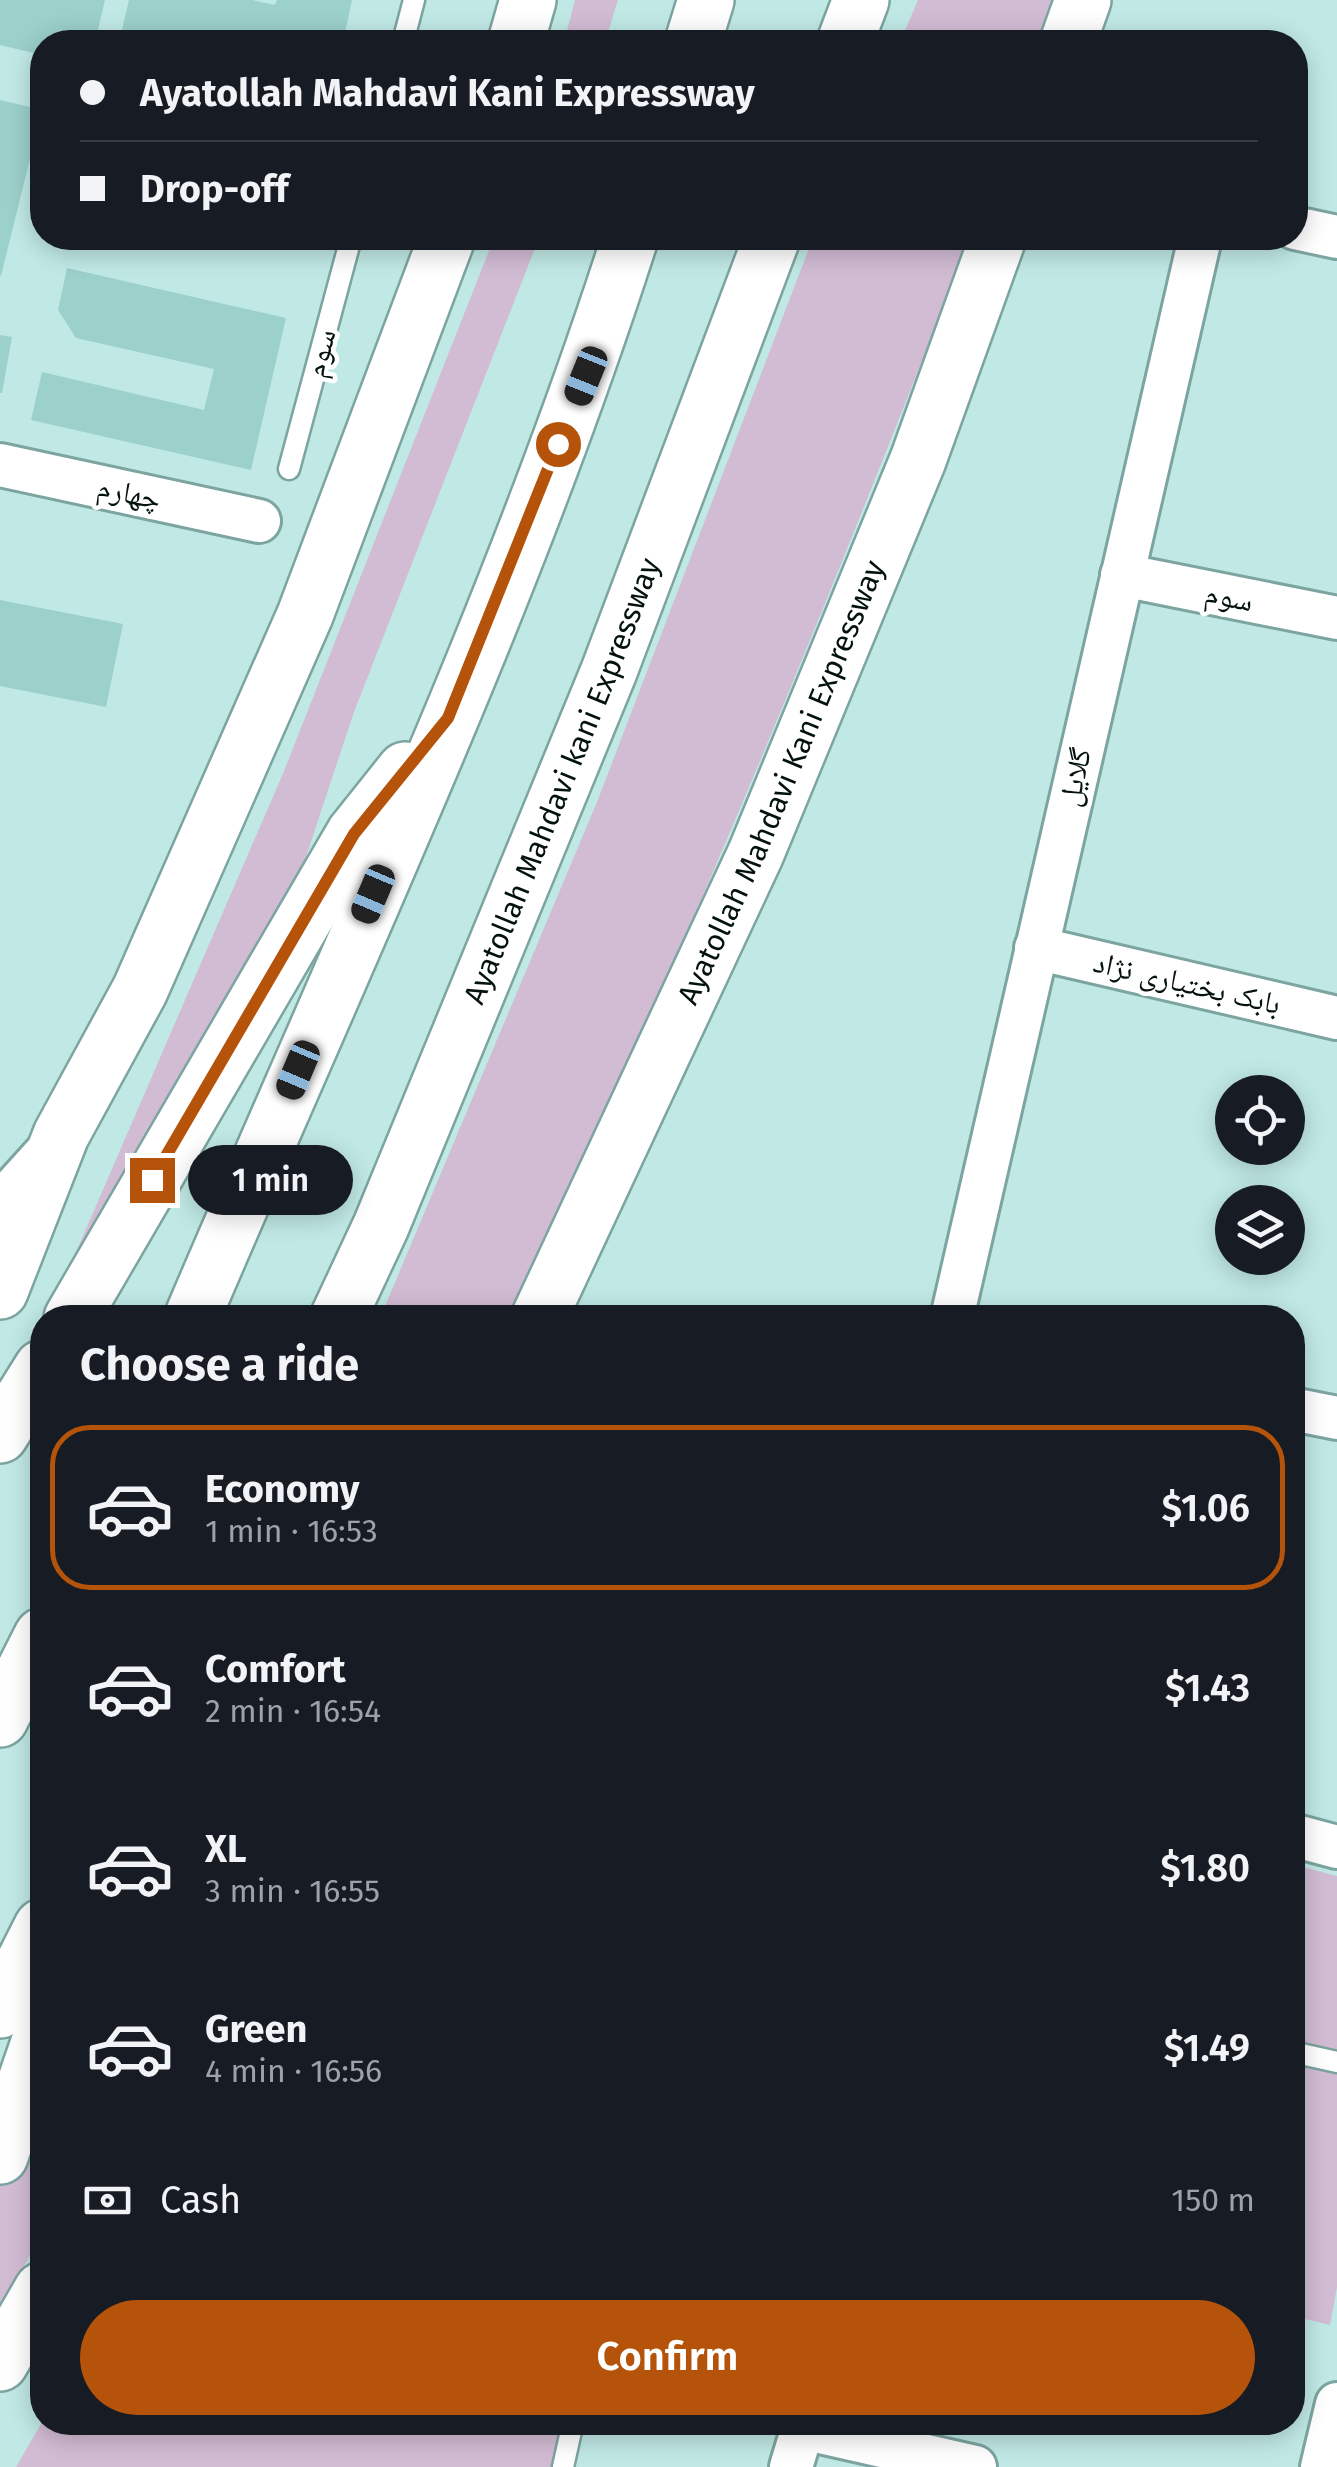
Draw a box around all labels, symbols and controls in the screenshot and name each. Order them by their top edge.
text: Ayatollah Mahdavi Kani Expressway [140,70,755,116]
text: Drop-off [140,166,288,212]
street label: سوم [296,325,345,381]
car [561,343,611,409]
route start [536,422,581,467]
street label: چهارم [94,469,164,518]
street label: Ayatollah Mahdavi kani Expressway [456,553,668,1009]
street label: Ayatollah Mahdavi Kani Expressway [670,555,893,1010]
street label: سوم [1202,575,1256,620]
street label: گلایل [1051,744,1099,810]
car [347,861,399,927]
street label: بابک بختیاری نژاد [1090,944,1284,1022]
car [272,1037,324,1103]
map controls [1215,1075,1305,1275]
button: locate [1215,1075,1305,1165]
callout: 1 min [187,1145,352,1215]
route end [130,1158,175,1203]
text: 1 min [232,1161,309,1199]
button: layers [1215,1185,1305,1275]
text: Choose a ride [80,1338,359,1392]
icon: car [85,1463,175,1553]
text: Economy [205,1466,360,1512]
text: $1.06 [1161,1485,1250,1531]
text: 1 min · 16:53 [205,1512,378,1550]
icon: car [85,1643,175,1733]
text: Comfort [205,1646,346,1692]
text: $1.43 [1165,1665,1250,1711]
text: 2 min · 16:54 [205,1692,381,1730]
icon: car [85,1823,175,1913]
text: XL [205,1826,247,1872]
text: $1.80 [1160,1845,1250,1891]
text: 3 min · 16:55 [205,1872,380,1910]
icon: car [85,2003,175,2093]
text: Green [205,2006,308,2052]
text: $1.49 [1164,2025,1250,2071]
text: 4 min · 16:56 [205,2052,382,2090]
icon: cash [80,2173,135,2228]
text: Cash [160,2177,241,2223]
text: 150 m [1171,2181,1255,2219]
button: Confirm [80,2300,1255,2415]

